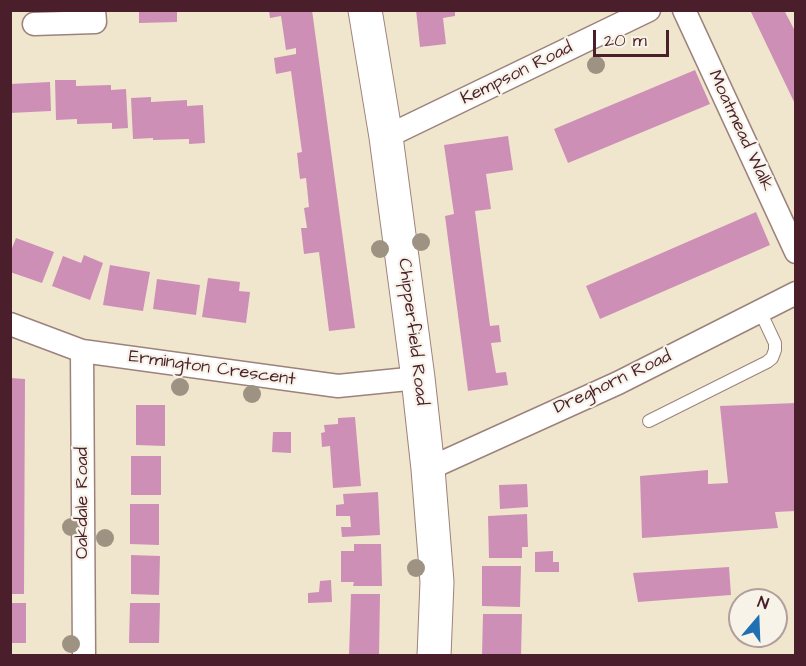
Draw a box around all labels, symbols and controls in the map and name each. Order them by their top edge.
scale bar [596,18,672,56]
text: 20 m [604,28,647,53]
street label: Kempson Road [458,38,576,110]
street label: Moatmead Walk [703,67,777,195]
street label: Chipperfield Road [392,257,432,407]
street label: Dreghorn Road [551,346,675,420]
street label: Ermington Crescent [127,347,297,391]
street label: Oakdale Road [72,447,94,559]
north arrow [728,588,788,648]
text: N [755,591,772,615]

